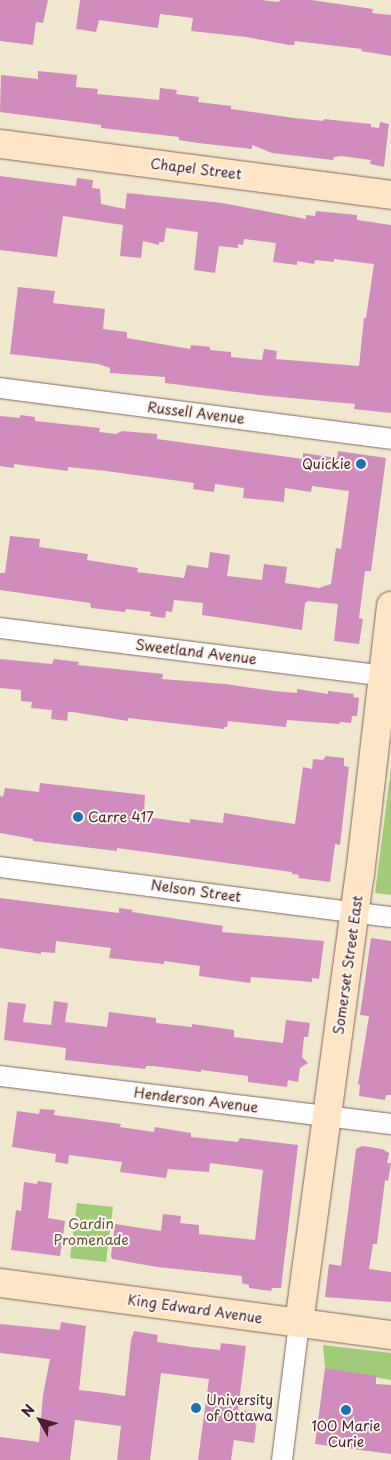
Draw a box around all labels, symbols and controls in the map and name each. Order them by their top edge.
street label: Chapel Street [149,155,243,183]
street label: Russell Avenue [146,399,246,427]
place label: Quickie [302,456,351,472]
marker: Quickie [355,458,367,470]
street label: Sweetland Avenue [134,636,258,668]
place label: Carre 417 [88,809,154,825]
marker: Carre 417 [72,811,84,823]
street label: Nelson Street [150,876,242,906]
street label: Somerset Street East [330,893,366,1037]
street label: Henderson Avenue [134,1084,258,1116]
park label: Gardin Promenade [53,1216,129,1248]
street label: King Edward Avenue [126,1291,264,1327]
place label: University of Ottawa [206,1392,273,1424]
north arrow [15,1395,65,1445]
text: N [16,1400,39,1421]
marker: University of Ottawa [190,1402,202,1414]
marker: 100 Marie Curie [340,1404,352,1416]
place label: 100 Marie Curie [311,1418,381,1450]

